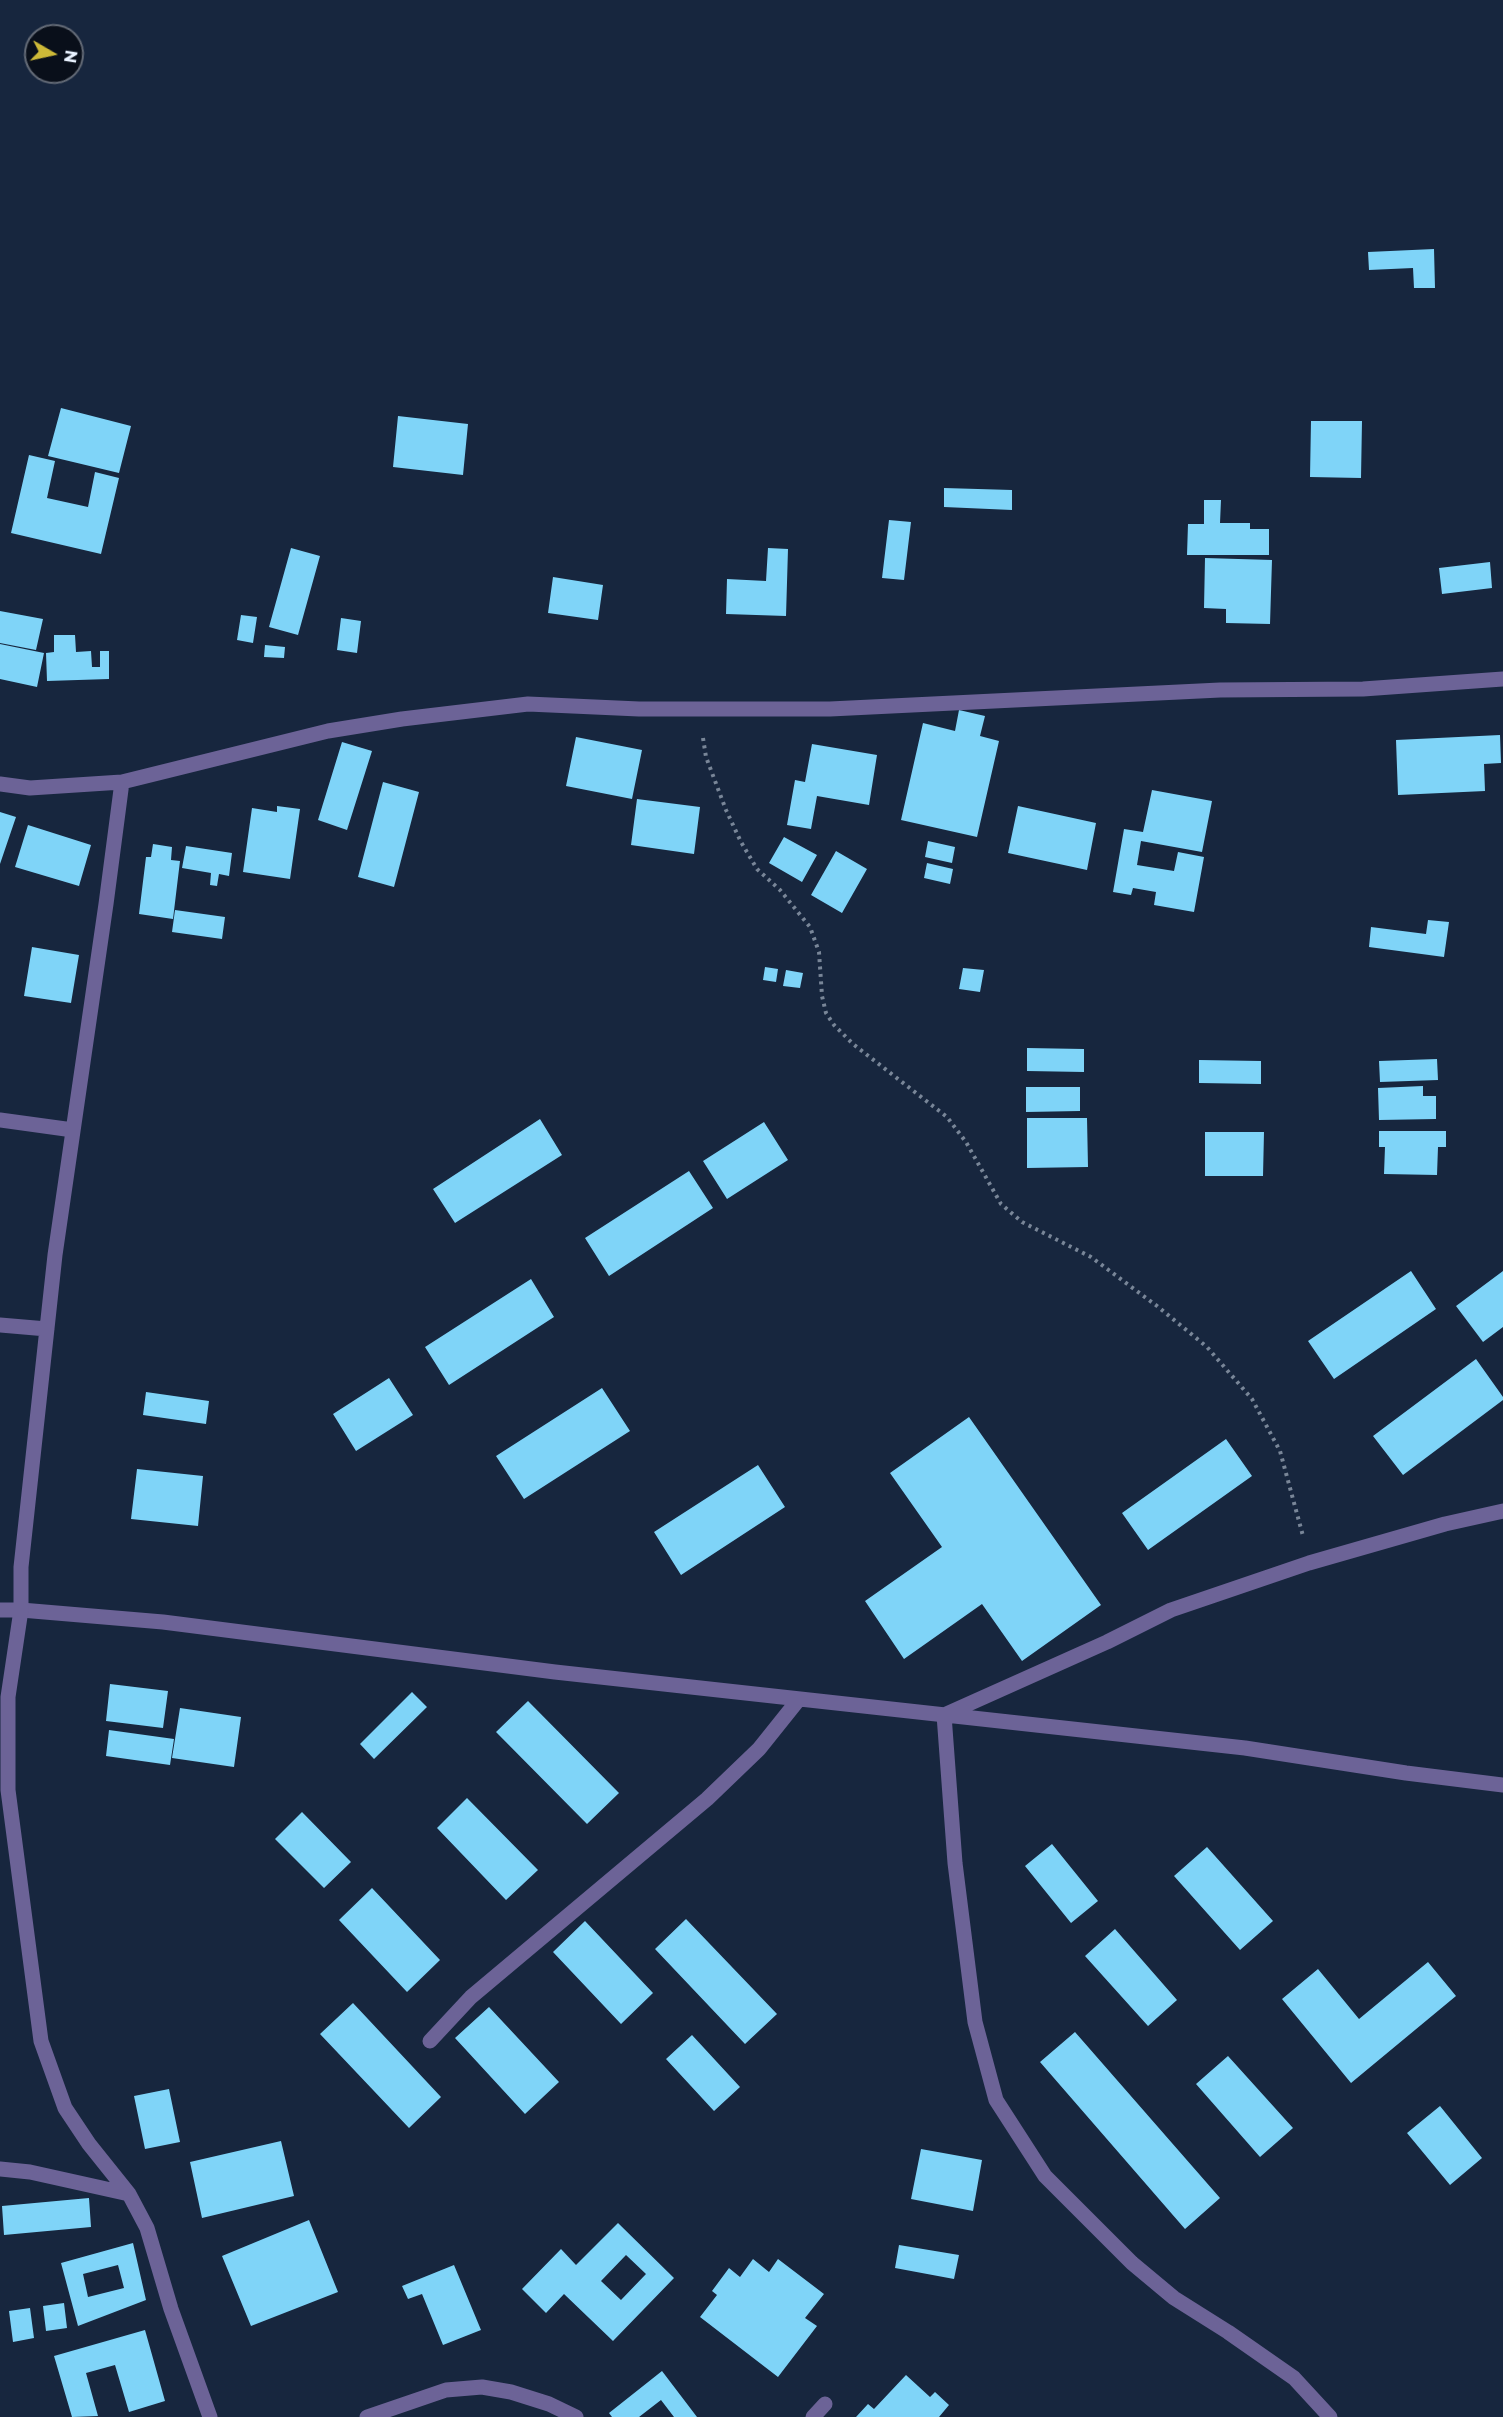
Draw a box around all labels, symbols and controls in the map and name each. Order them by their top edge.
north arrow [24,24,84,84]
text: N [60,49,81,64]

